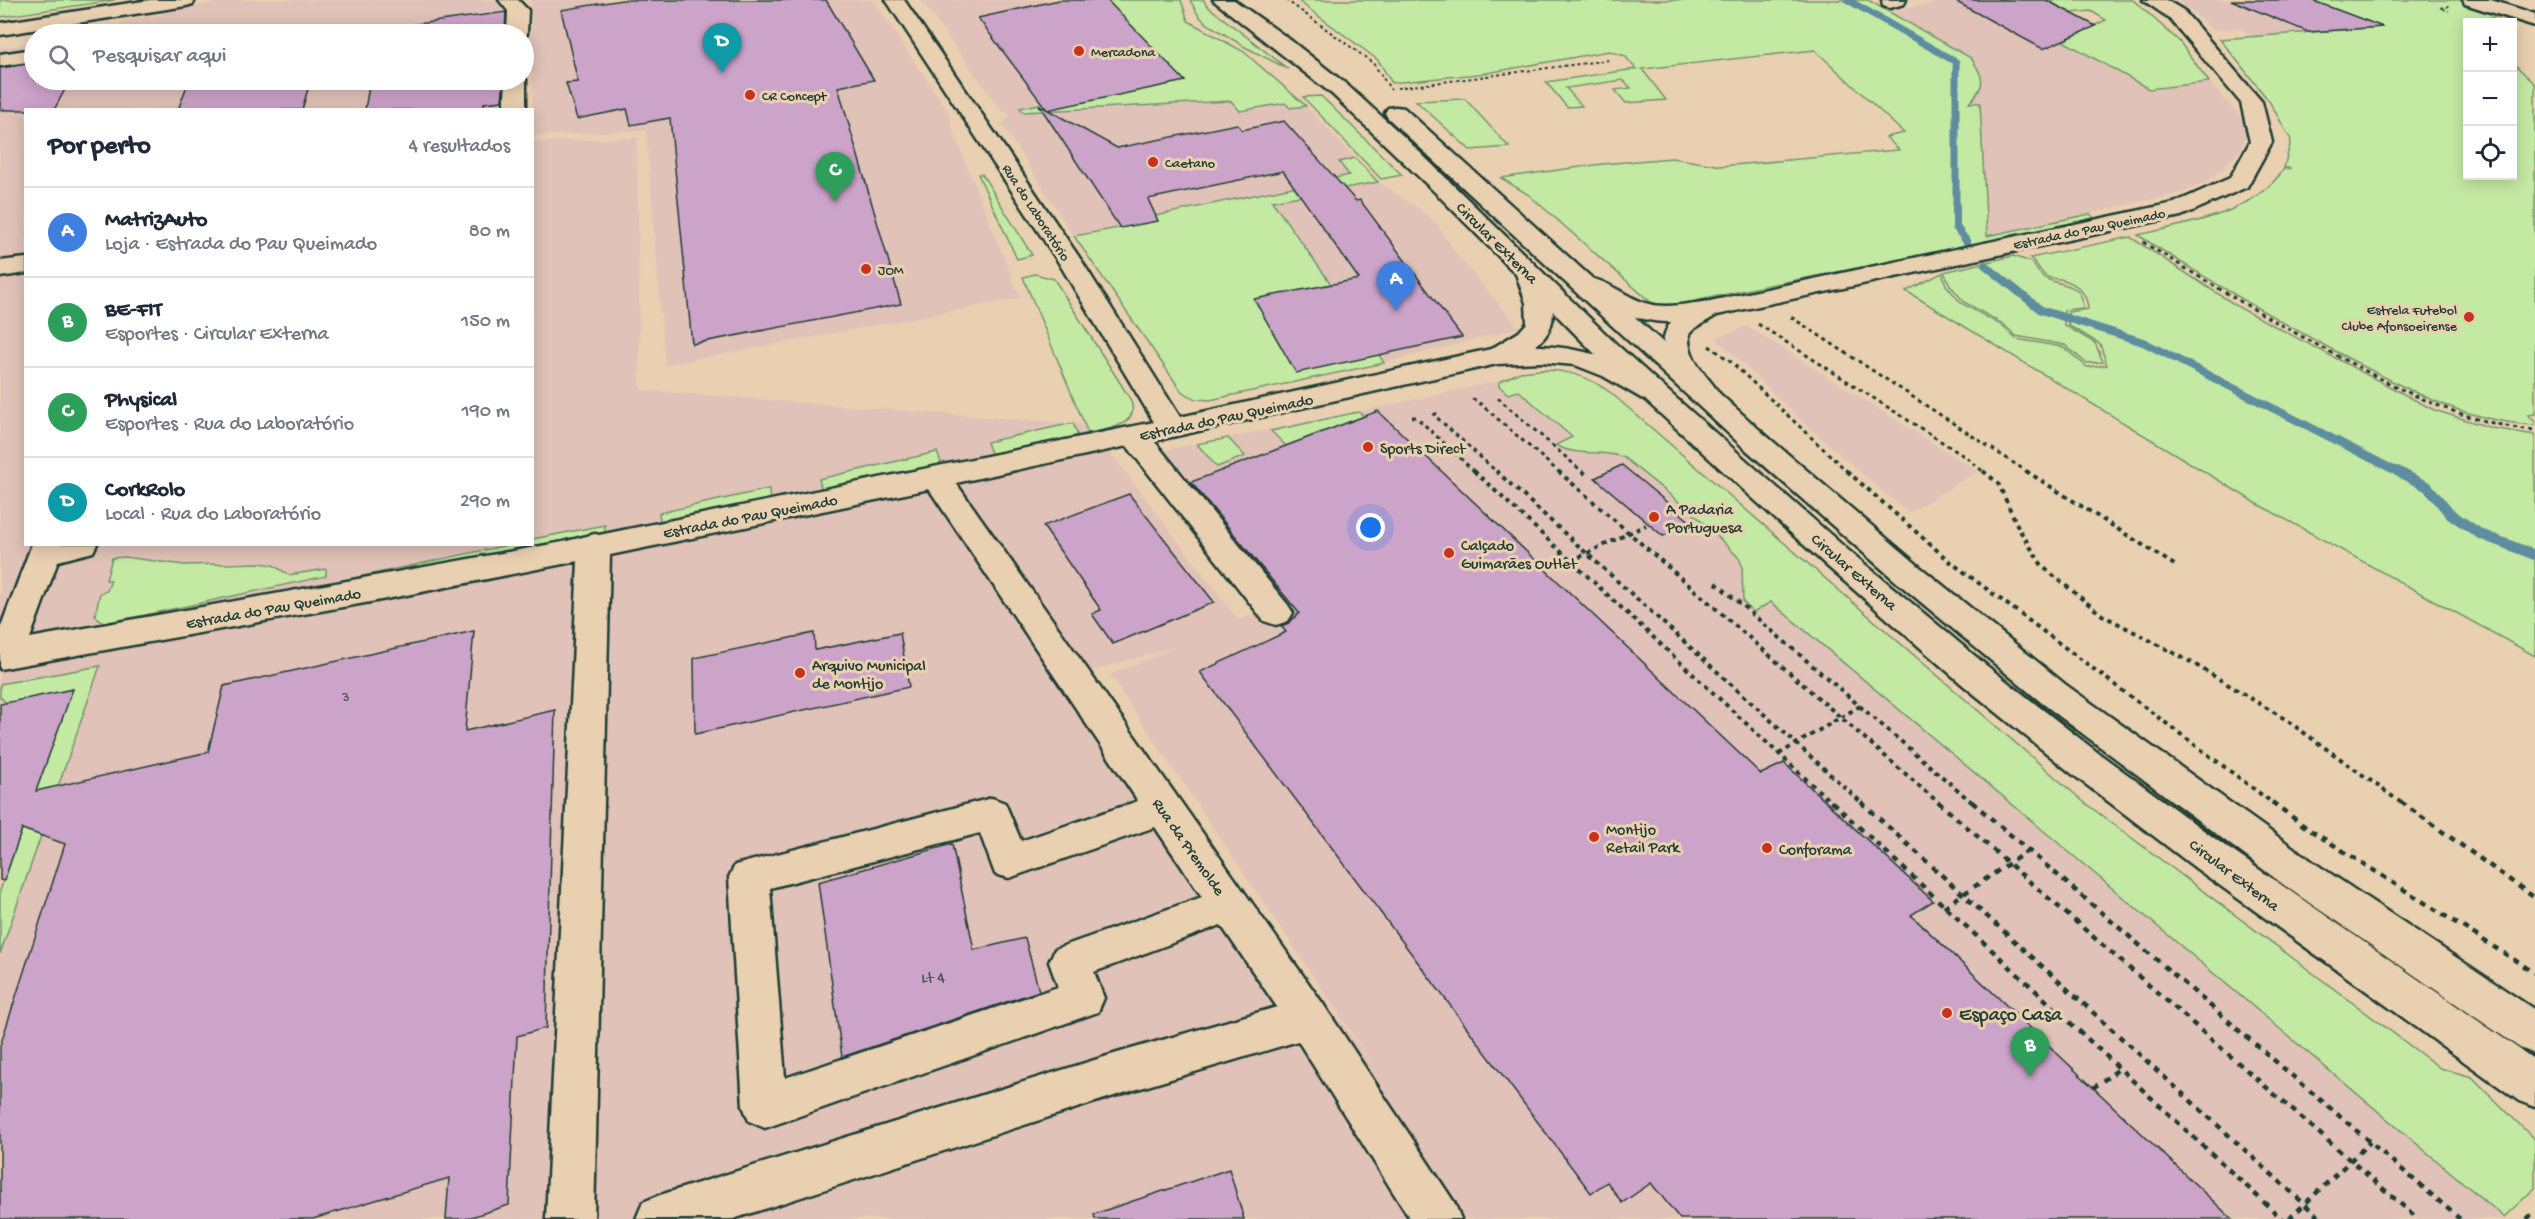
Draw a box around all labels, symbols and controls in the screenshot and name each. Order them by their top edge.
map controls [2463,18,2517,180]
button: + [2463,18,2517,72]
pin: D [702,23,742,73]
search box [24,24,534,90]
icon: search [45,41,78,74]
text: Pesquisar aqui [93,44,227,70]
marker: Mercadona [1072,44,1086,58]
place label: Mercadona [1091,45,1157,62]
button: − [2463,72,2517,126]
marker: CR Concept [743,88,757,102]
place label: CR Concept [762,89,828,106]
button: locate [2463,126,2517,180]
text: Por perto [48,132,151,163]
text: 4 resultados [409,136,510,159]
pin: C [816,152,854,202]
marker: Caetano [1146,155,1160,169]
place label: Caetano [1165,156,1215,173]
street label: Rua do Laboratório [997,162,1073,265]
street label: Circular Externa [1451,200,1541,290]
street label: Estrada do Pau Queimado [2012,206,2167,255]
text: MatrizAuto [105,208,207,234]
text: A [62,221,73,244]
text: 80 m [469,221,510,244]
text: Loja · Estrada do Pau Queimado [105,234,377,257]
marker: JOM [859,262,873,276]
pin: A [1376,262,1416,311]
place label: JOM [878,263,904,280]
text: BE-FIT [105,298,162,324]
place label: Estrela Futebol Clube Afonsoeirense [2341,303,2458,336]
marker: Estrela Futebol Clube Afonsoeirense [2462,310,2476,324]
text: B [62,311,73,334]
text: 150 m [461,311,510,334]
text: Esportes · Circular Externa [105,324,329,347]
text: Physical [105,388,177,414]
street label: Estrada do Pau Queimado [1138,392,1315,447]
text: C [62,401,73,424]
text: 190 m [462,401,510,424]
text: Esportes · Rua do Laboratório [105,414,354,437]
marker: Sports Direct [1361,440,1375,454]
place label: Sports Direct [1380,441,1467,460]
text: CorkRolo [105,478,185,504]
text: D [61,491,74,514]
text: 290 m [460,491,510,514]
street label: Estrada do Pau Queimado [662,492,840,545]
place label: A Padaria Portuguesa [1665,502,1744,539]
text: Local · Rua do Laboratório [105,504,321,527]
marker: A Padaria Portuguesa [1647,510,1661,524]
your location [1356,513,1385,542]
street label: Circular Externa [1806,531,1901,617]
place label: Calçado Guimarães Outlet [1461,538,1578,575]
marker: Calçado Guimarães Outlet [1442,546,1456,560]
street label: Estrada do Pau Queimado [185,586,363,635]
place label: Arquivo Municipal de Montijo [812,658,926,695]
marker: Arquivo Municipal de Montijo [793,666,807,680]
house number: 3 [341,690,350,707]
street label: Rua da Premolde [1147,796,1228,901]
place label: Montijo Retail Park [1606,822,1681,859]
marker: Montijo Retail Park [1587,830,1601,844]
street label: Circular Externa [2184,837,2283,918]
marker: Conforama [1760,841,1774,855]
place label: Conforama [1779,842,1853,861]
house number: Lt 4 [921,970,945,989]
place label: Espaço Casa [1959,1005,2063,1028]
marker: Espaço Casa [1940,1006,1954,1020]
pin: B [2010,1028,2050,1077]

